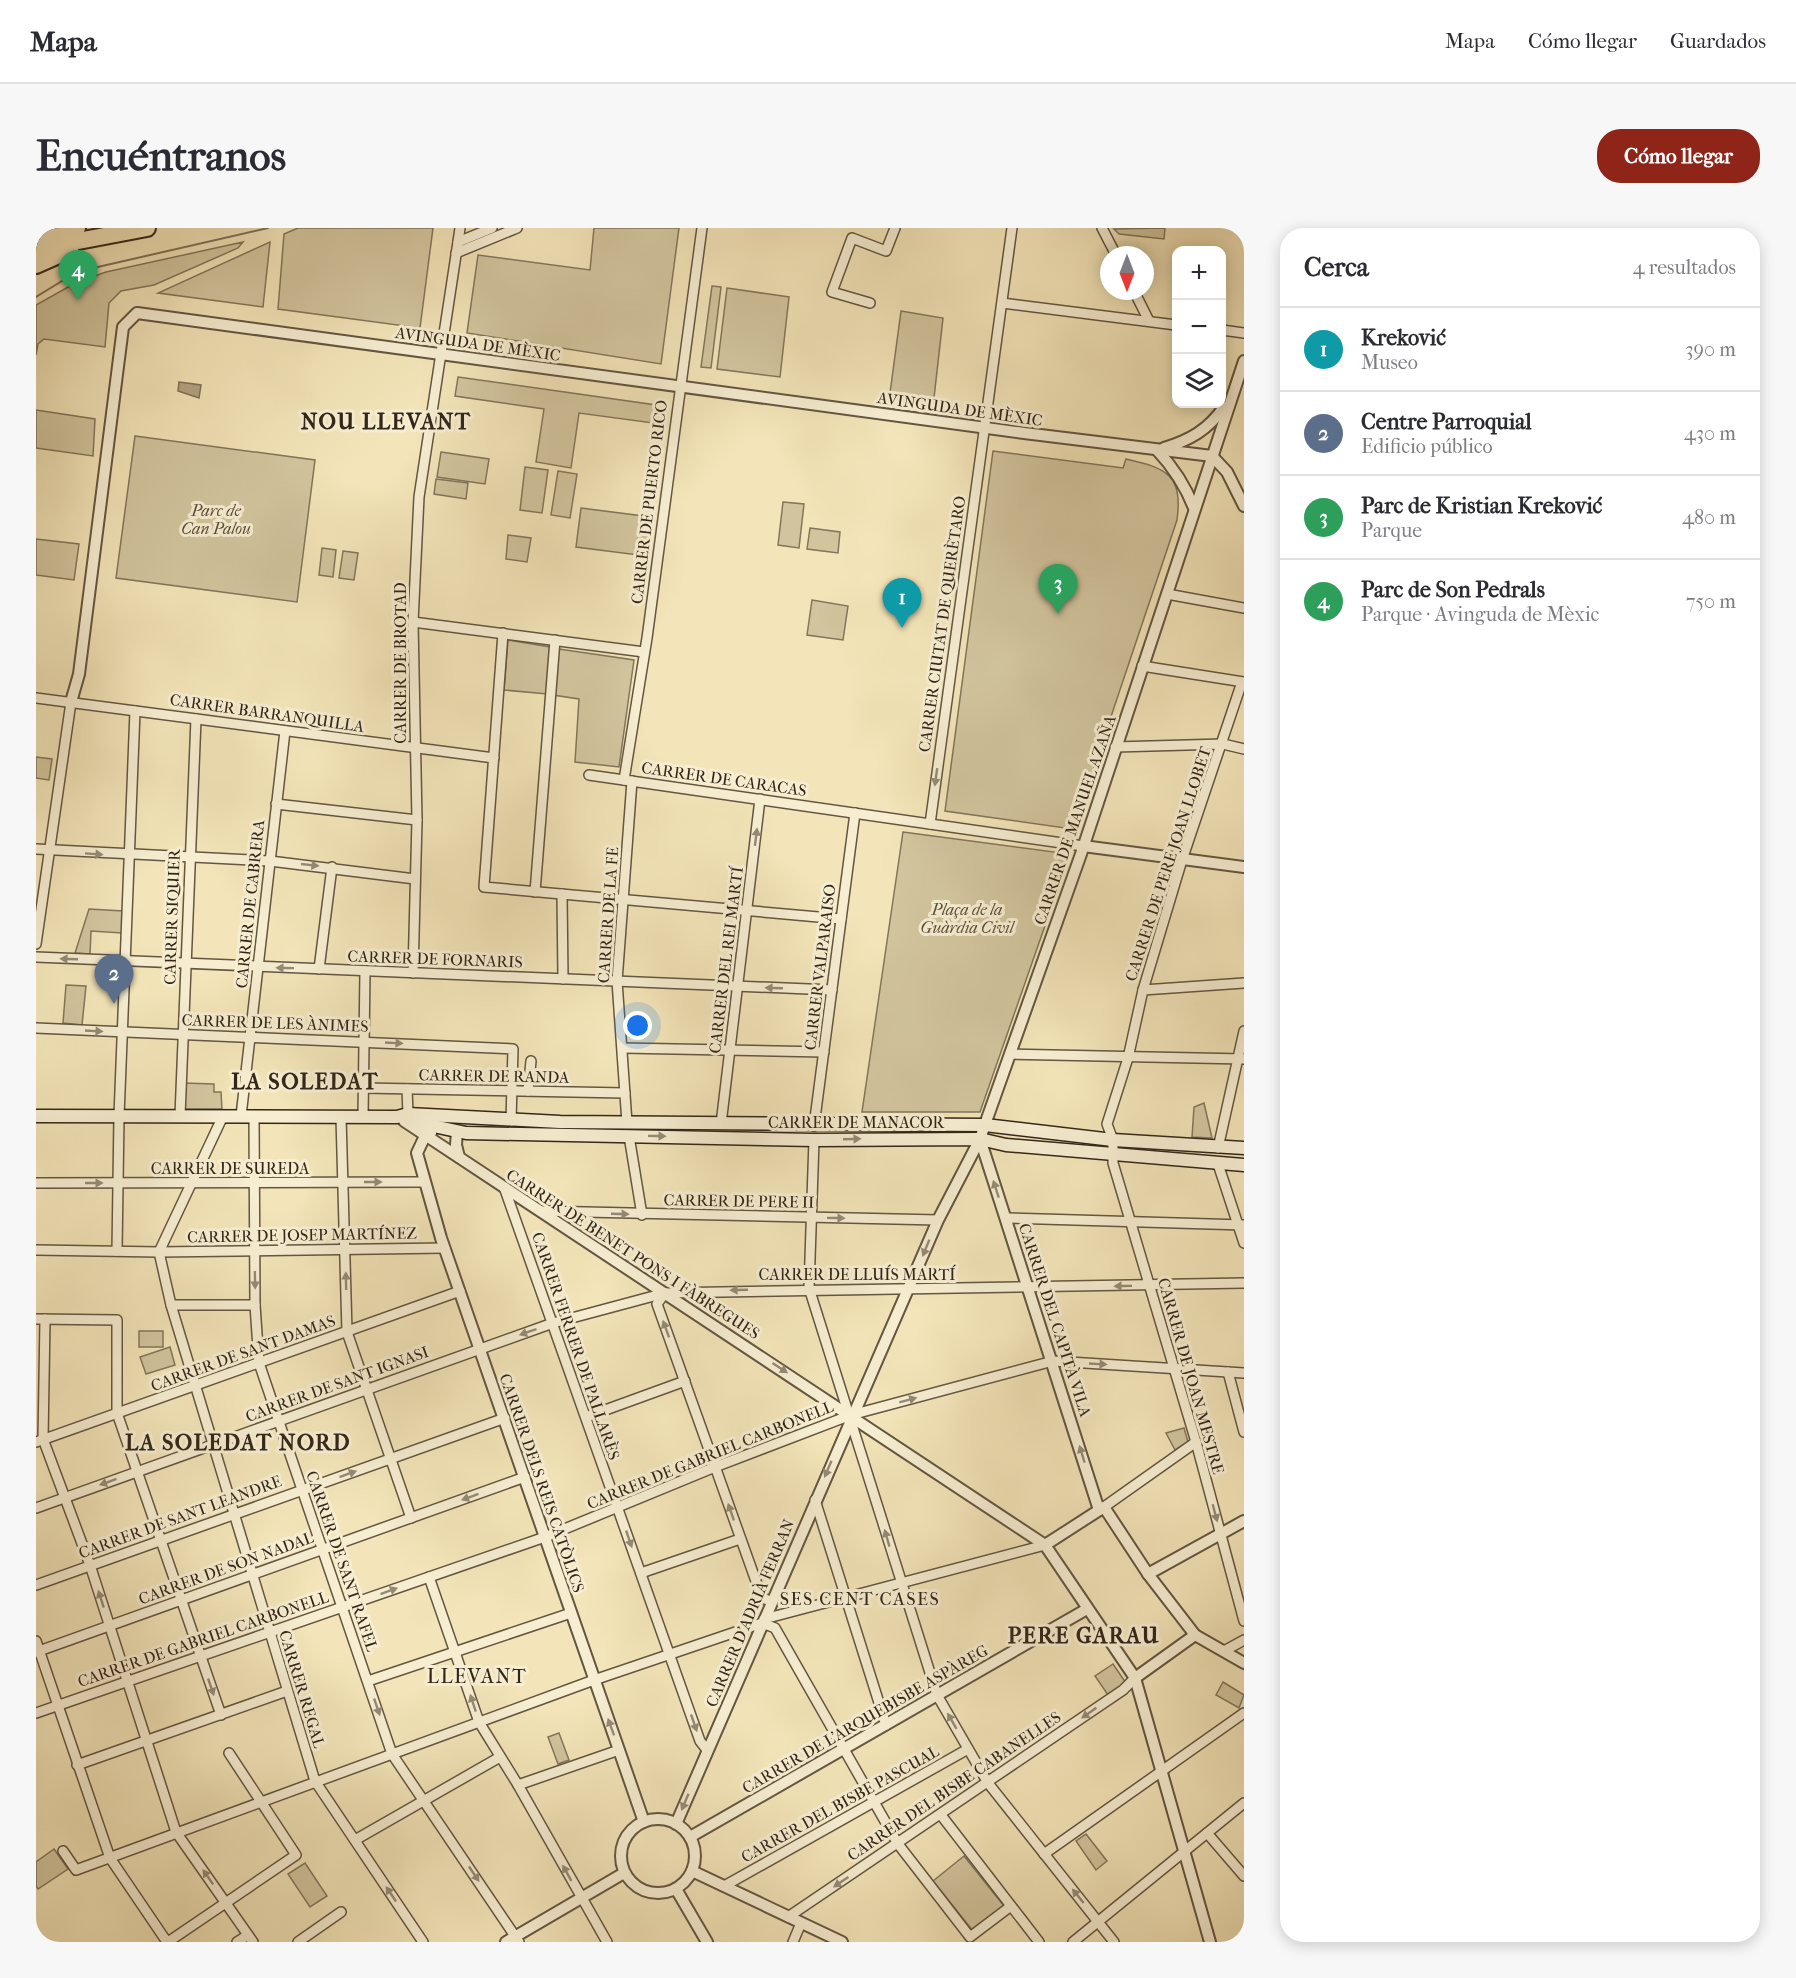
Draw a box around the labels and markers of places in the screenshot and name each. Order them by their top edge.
pin: 4 [58,250,98,300]
pin: 3 [1038,564,1078,614]
pin: 1 [882,578,922,628]
pin: 2 [94,954,134,1004]

